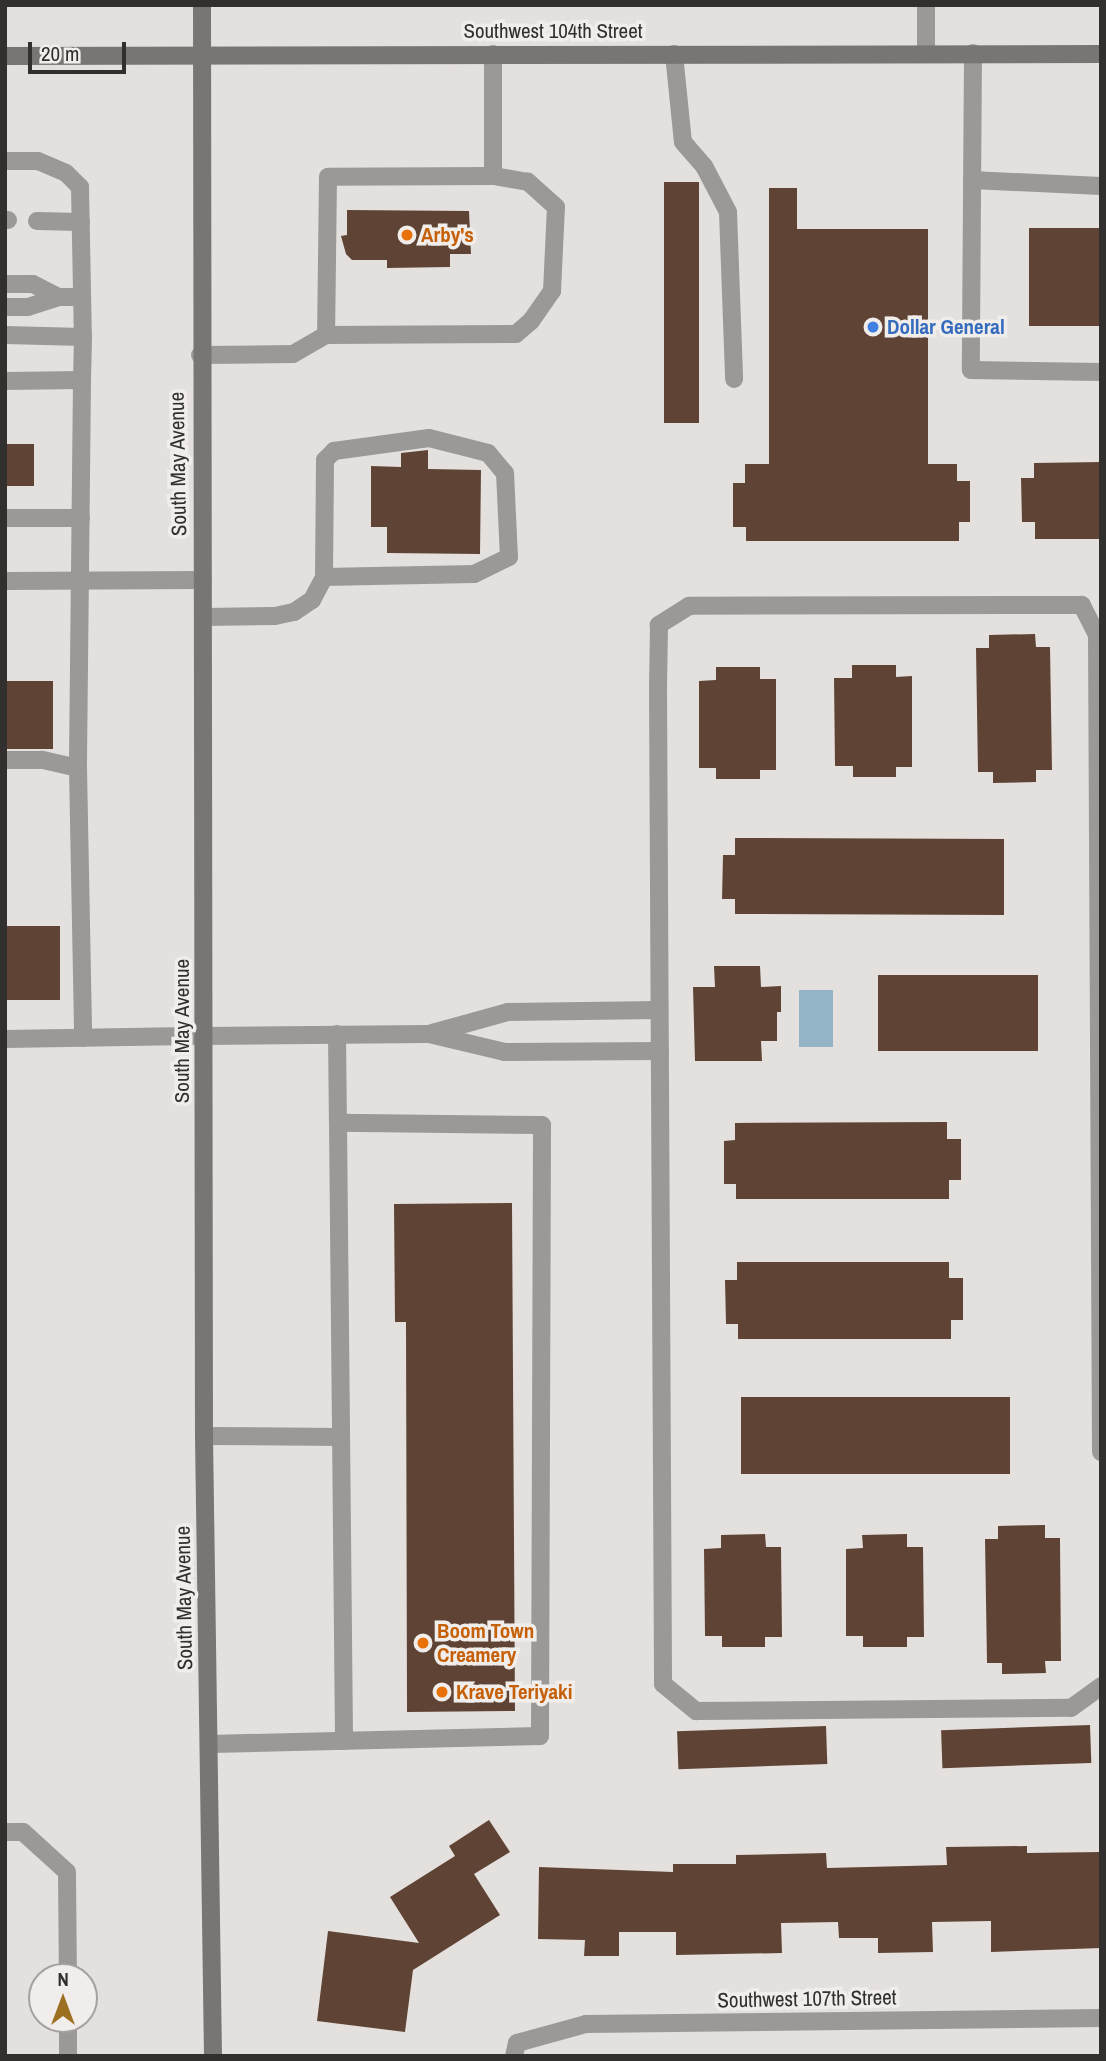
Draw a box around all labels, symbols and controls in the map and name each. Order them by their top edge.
street label: Southwest 104th Street [463,18,643,44]
scale bar [32,28,130,72]
text: 20 m [41,39,79,68]
place label: Arby's [421,222,474,248]
marker: Arby's [399,227,415,243]
place label: Dollar General [887,314,1005,340]
marker: Dollar General [865,319,881,335]
street label: South May Avenue [164,391,192,537]
street label: South May Avenue [169,958,195,1104]
street label: South May Avenue [170,1525,198,1671]
place label: Boom Town Creamery [437,1618,534,1668]
marker: Boom Town Creamery [415,1635,431,1651]
place label: Krave Teriyaki [456,1679,572,1705]
marker: Krave Teriyaki [434,1684,450,1700]
north arrow [28,1963,98,2033]
text: N [57,1966,69,1992]
street label: Southwest 107th Street [717,1985,897,2013]

